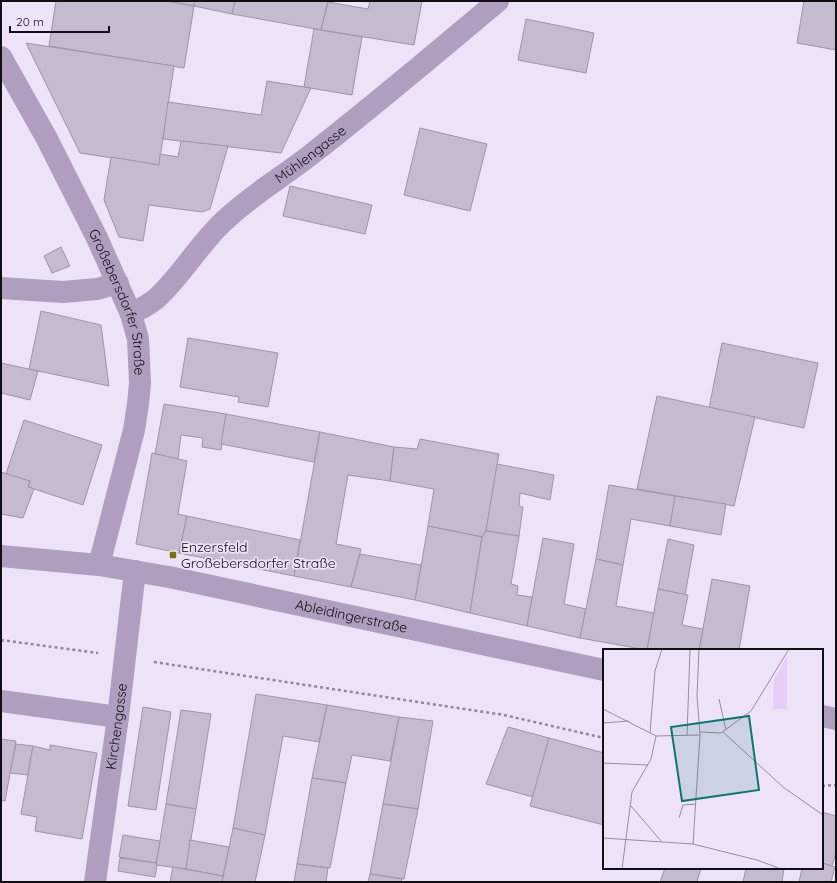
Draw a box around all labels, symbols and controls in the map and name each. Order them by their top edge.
scale bar [10,8,109,34]
text: 20 m [16,14,44,29]
street label: Mühlengasse [271,121,350,187]
street label: Großebersdorfer Straße [85,226,149,376]
place label: Enzersfeld Großebersdorfer Straße [181,538,336,572]
marker: Enzersfeld Großebersdorfer Straße [168,550,178,560]
street label: Ableidingerstraße [294,595,409,637]
inset map [603,649,823,869]
street label: Kirchengasse [102,682,131,771]

